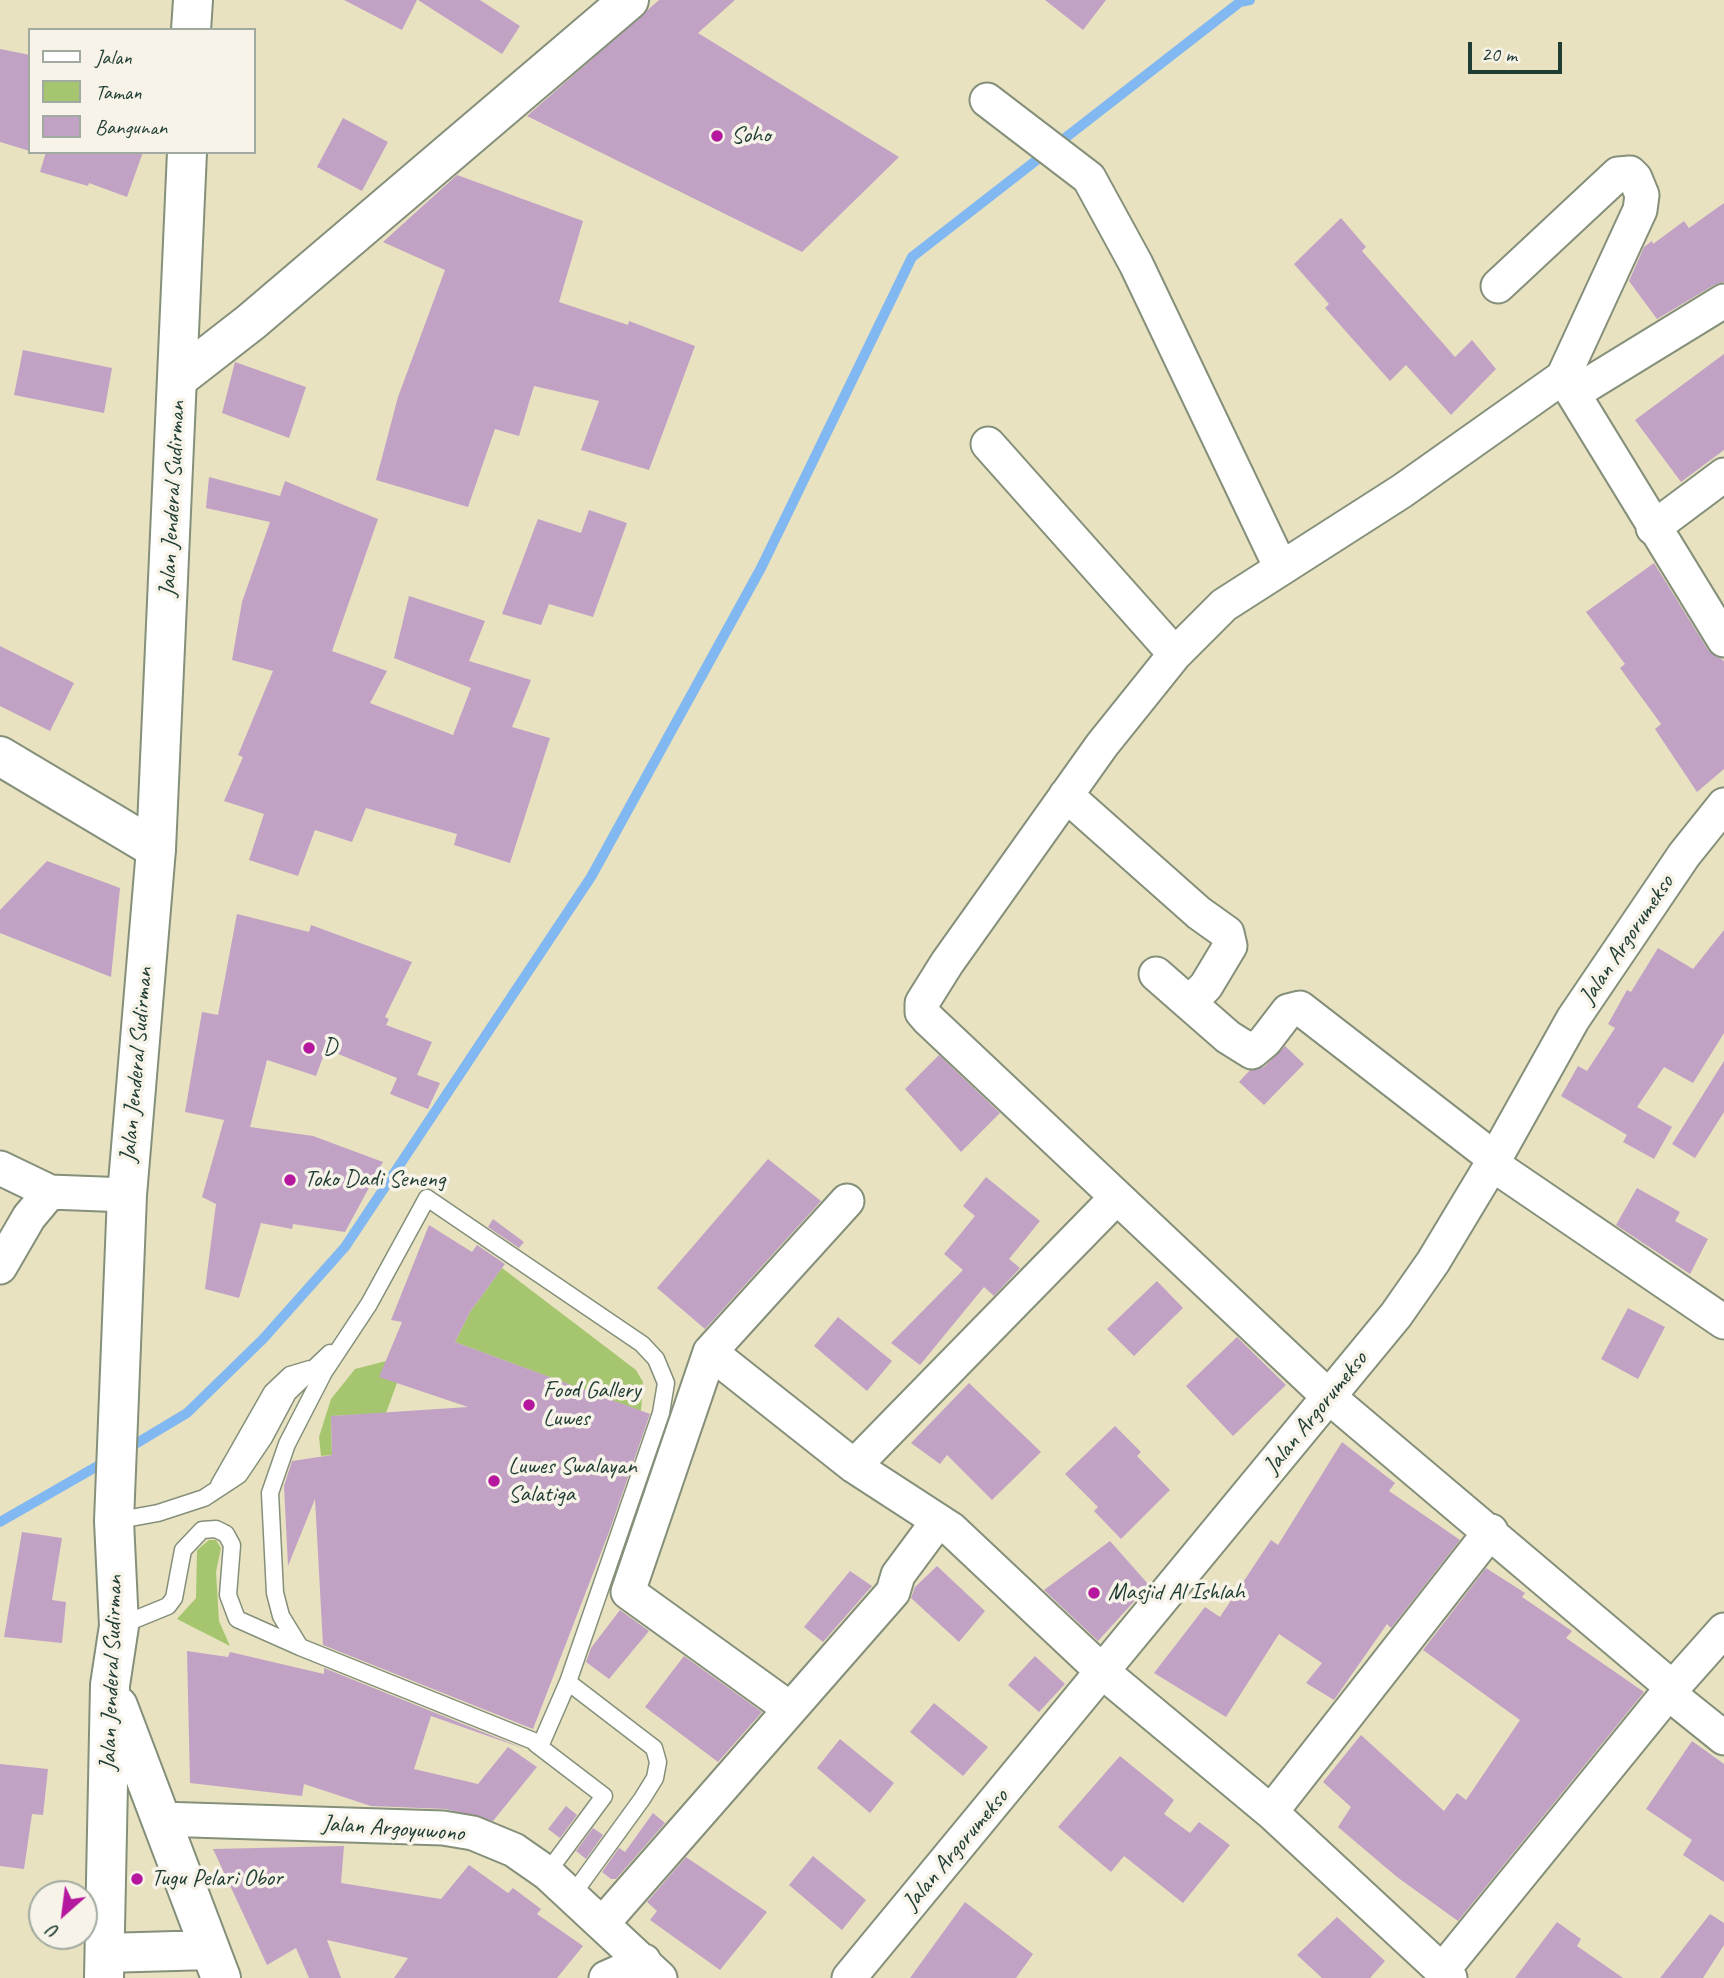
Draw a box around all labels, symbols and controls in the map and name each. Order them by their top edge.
legend [28,28,256,154]
scale bar [1472,28,1566,72]
text: 20 m [1481,41,1517,67]
text: Jalan [95,44,132,70]
text: Taman [95,79,142,105]
text: Bangunan [95,114,167,140]
place label: Soho [731,122,771,150]
marker: Soho [709,128,725,144]
street label: Jalan Jenderal Sudirman [153,400,193,598]
street label: Jalan Argorumekso [1573,870,1681,1010]
street label: Jalan Jenderal Sudirman [114,966,160,1164]
place label: D [323,1034,337,1062]
marker: D [301,1040,317,1056]
place label: Toko Dadi Seneng [304,1166,445,1194]
marker: Toko Dadi Seneng [282,1172,298,1188]
street label: Jalan Argorumekso [1258,1346,1374,1480]
place label: Food Gallery Luwes [543,1377,641,1433]
marker: Food Gallery Luwes [521,1397,537,1413]
place label: Luwes Swalayan Salatiga [508,1453,637,1509]
marker: Luwes Swalayan Salatiga [486,1473,502,1489]
street label: Jalan Jenderal Sudirman [94,1575,130,1771]
place label: Masjid Al Ishlah [1108,1579,1245,1607]
marker: Masjid Al Ishlah [1086,1585,1102,1601]
street label: Jalan Argorumekso [897,1783,1015,1917]
street label: Jalan Argoyuwono [321,1810,465,1848]
place label: Tugu Pelari Obor [151,1865,283,1893]
marker: Tugu Pelari Obor [129,1871,145,1887]
north arrow [28,1880,98,1950]
text: U [44,1919,64,1945]

